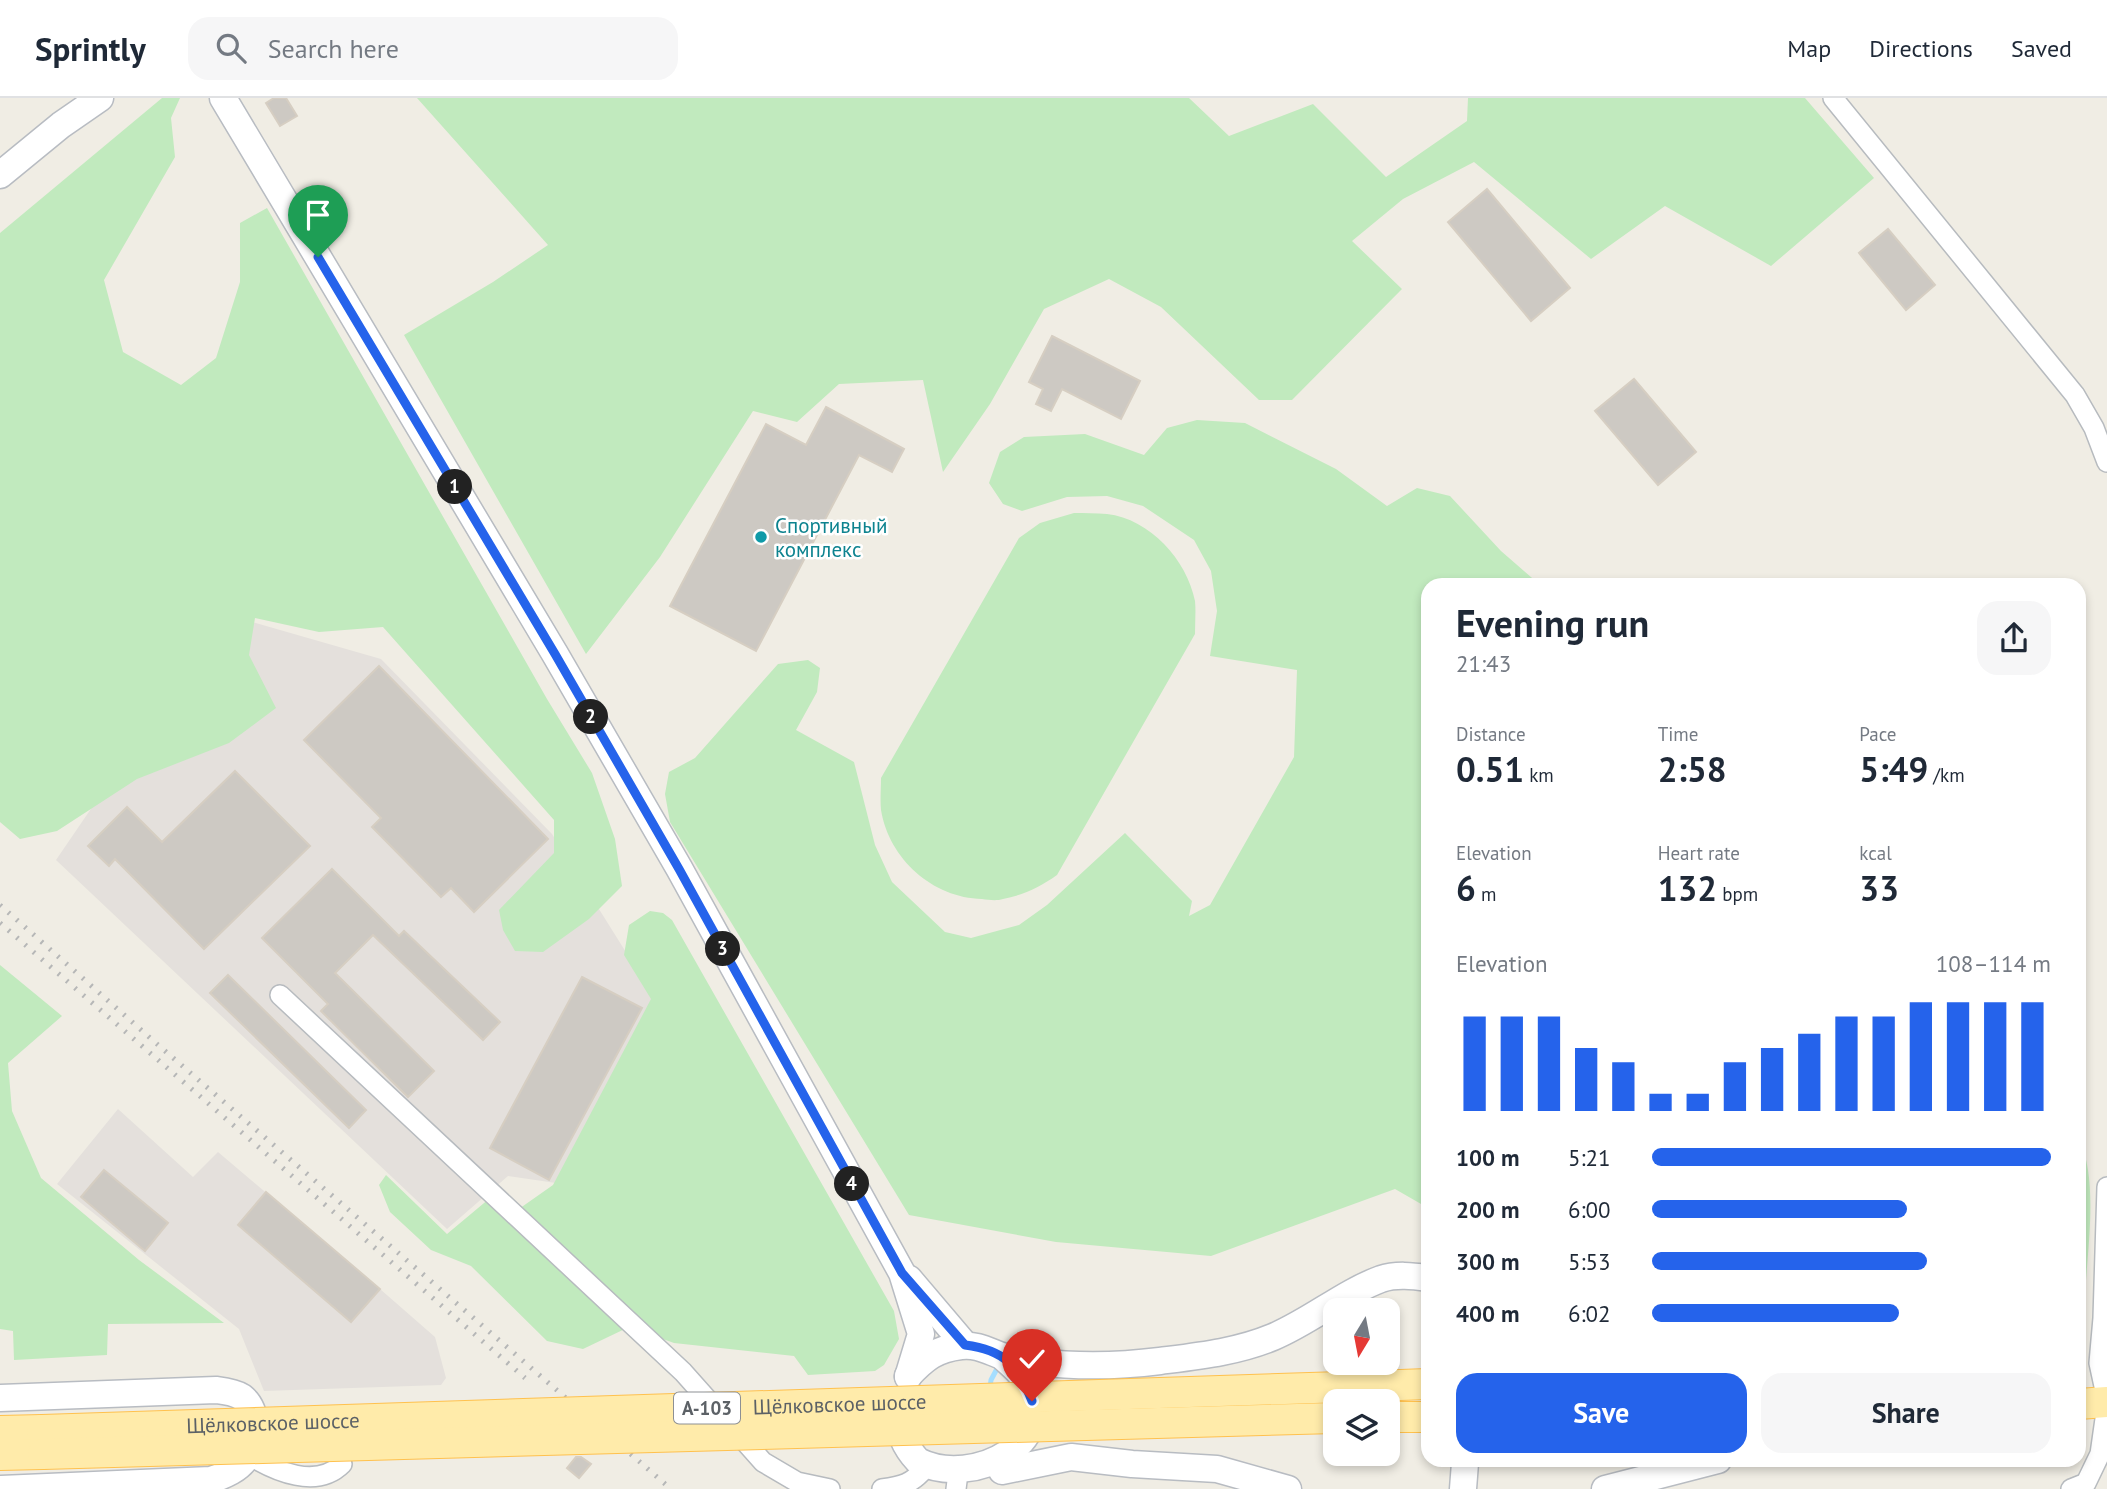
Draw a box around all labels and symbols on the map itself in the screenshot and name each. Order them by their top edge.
pin [288,185,348,257]
pin: 1 [438,470,472,504]
place label: Спортивный комплекс [775,512,887,563]
marker: Спортивный комплекс [753,529,769,545]
pin: 2 [574,700,608,734]
pin: 3 [706,932,740,966]
pin: 4 [834,1166,870,1202]
north arrow [1323,1298,1400,1376]
pin [1002,1329,1062,1401]
street label: Щёлковское шоссе [752,1387,927,1420]
road number: А-103 [674,1392,740,1424]
street label: Щёлковское шоссе [186,1406,360,1439]

